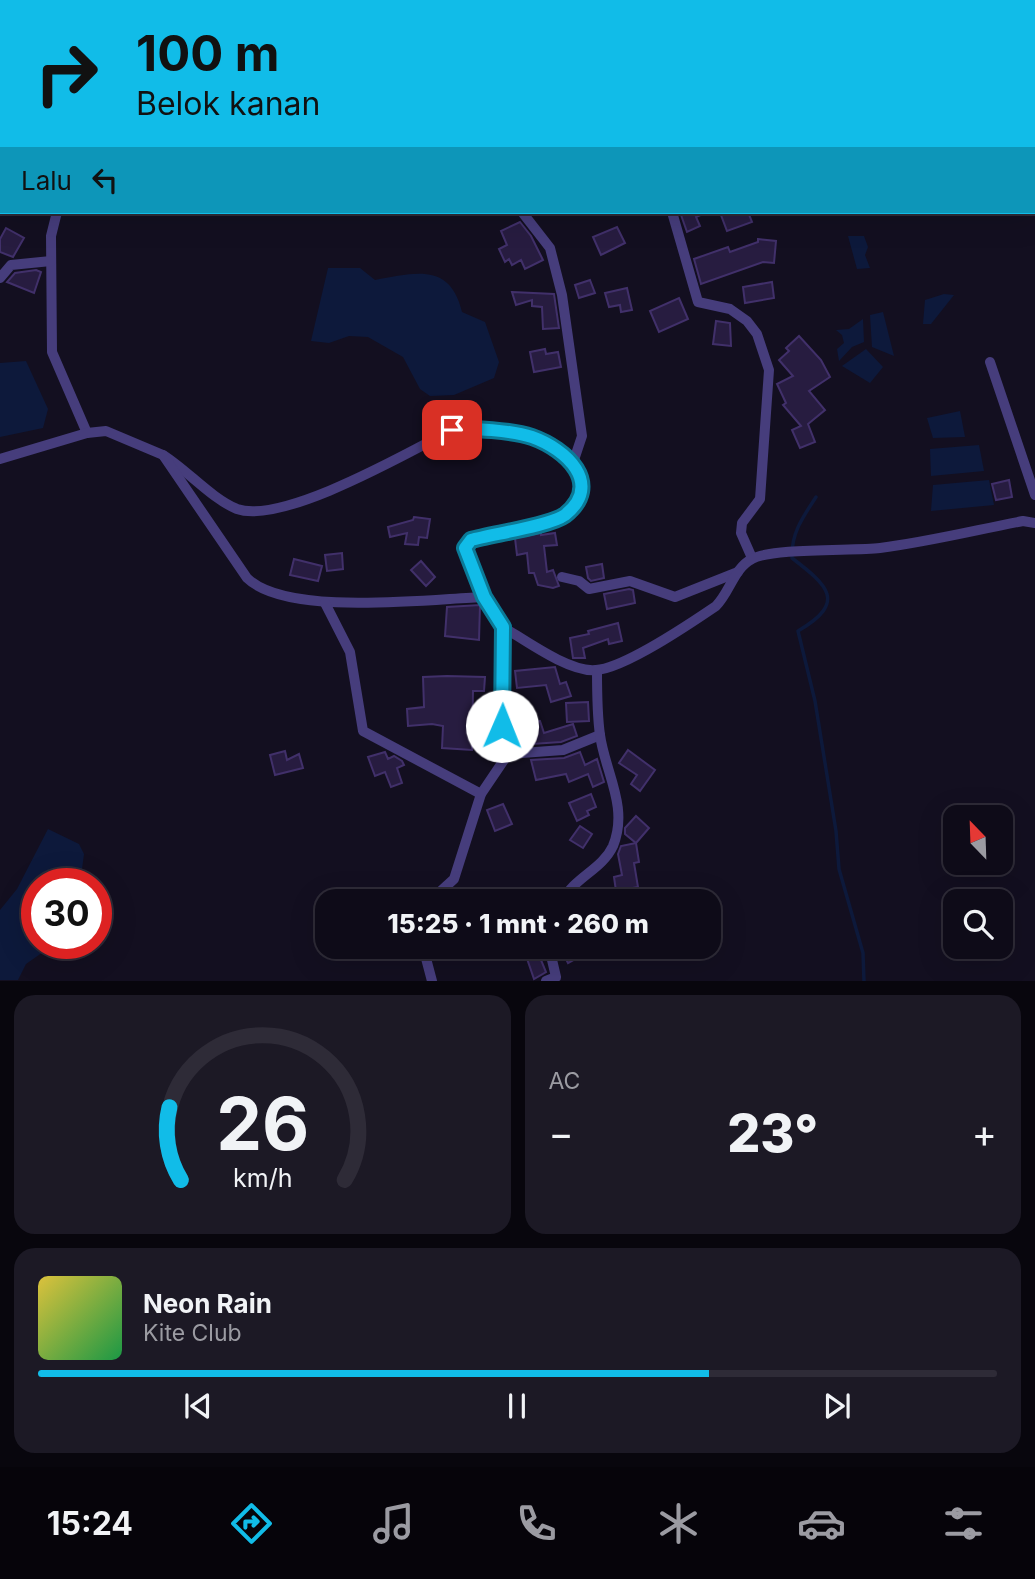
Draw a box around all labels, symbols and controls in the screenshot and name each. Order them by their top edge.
text: 100 m [136,24,280,83]
icon: right [21,28,112,119]
text: Belok kanan [136,84,320,123]
icon: left [86,161,124,199]
text: Lalu [21,165,72,196]
pin [422,400,482,460]
icon: arrive [433,411,471,449]
position arrow [465,689,539,763]
north arrow [943,805,1013,875]
map controls [943,805,1013,959]
speed limit sign: 30 [21,868,112,959]
button: search [943,889,1013,959]
text: 15:25 · 1 mnt · 260 m [387,908,649,939]
text: AC [549,1067,580,1095]
text: 26 [216,1080,309,1169]
text: 23° [727,1102,818,1165]
text: − [549,1110,574,1156]
text: + [972,1110,997,1156]
text: km/h [233,1163,292,1193]
text: Neon Rain [143,1288,272,1319]
text: Kite Club [143,1319,242,1347]
icon: previous [179,1387,217,1425]
icon: pause [498,1387,536,1425]
icon: next [818,1387,856,1425]
icon: directions [227,1499,276,1548]
icon: music [369,1499,418,1548]
icon: phone [512,1499,561,1548]
icon: climate [654,1499,703,1548]
icon: car [797,1499,846,1548]
icon: filters [939,1499,988,1548]
text: 15:24 [47,1504,133,1543]

